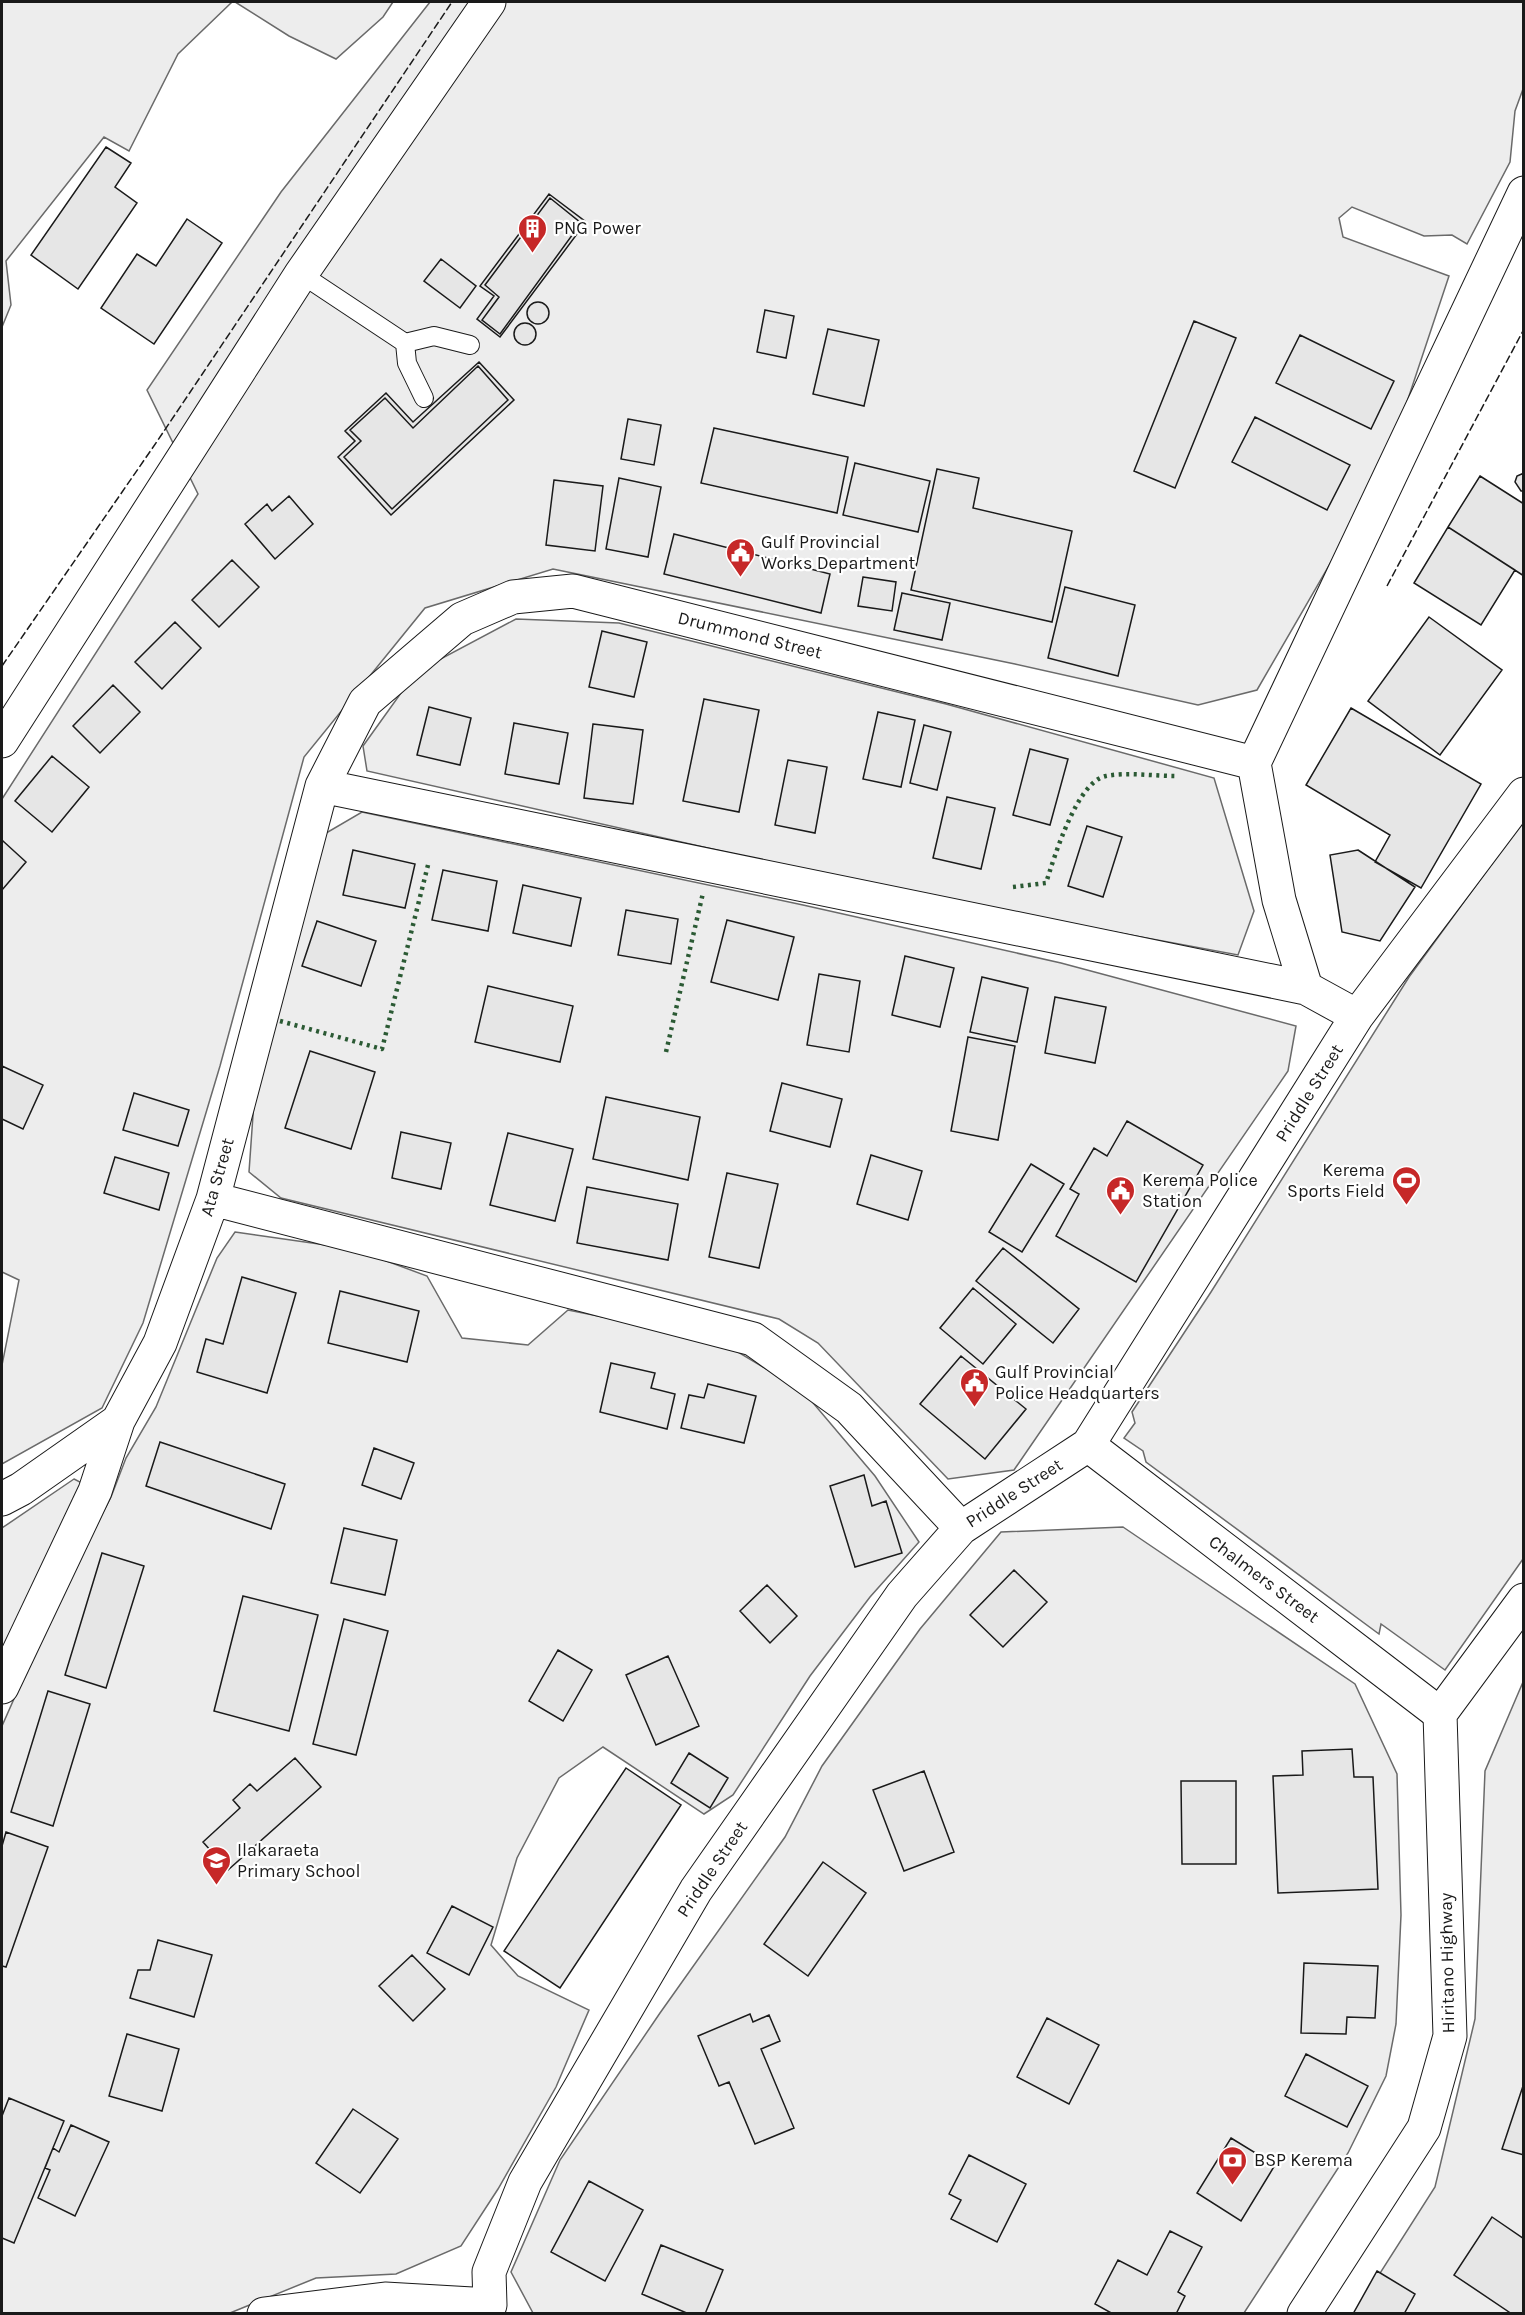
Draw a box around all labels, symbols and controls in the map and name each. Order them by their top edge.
building icon: PNG Power [517,212,549,254]
place label: PNG Power [554,217,641,239]
place label: Gulf Provincial Works Department [761,531,916,574]
public building icon: Gulf Provincial Works Department [724,536,756,578]
street label: Drummond Street [676,606,825,664]
street label: Priddle Street [1270,1040,1348,1146]
street label: Ata Street [195,1135,239,1219]
place label: Kerema Sports Field [1287,1159,1385,1202]
sports icon: Kerema Sports Field [1390,1164,1422,1206]
place label: Kerema Police Station [1142,1169,1258,1212]
public building icon: Kerema Police Station [1105,1174,1137,1216]
place label: Gulf Provincial Police Headquarters [995,1361,1160,1404]
public building icon: Gulf Provincial Police Headquarters [958,1366,990,1408]
street label: Priddle Street [961,1453,1067,1532]
street label: Chalmers Street [1204,1530,1324,1628]
street label: Priddle Street [672,1817,752,1921]
place label: Ilakaraeta Primary School [237,1839,361,1882]
school or university icon: Ilakaraeta Primary School [200,1844,232,1886]
street label: Hiritano Highway [1435,1892,1459,2034]
bank icon: BSP Kerema [1217,2144,1249,2186]
place label: BSP Kerema [1254,2149,1353,2171]

